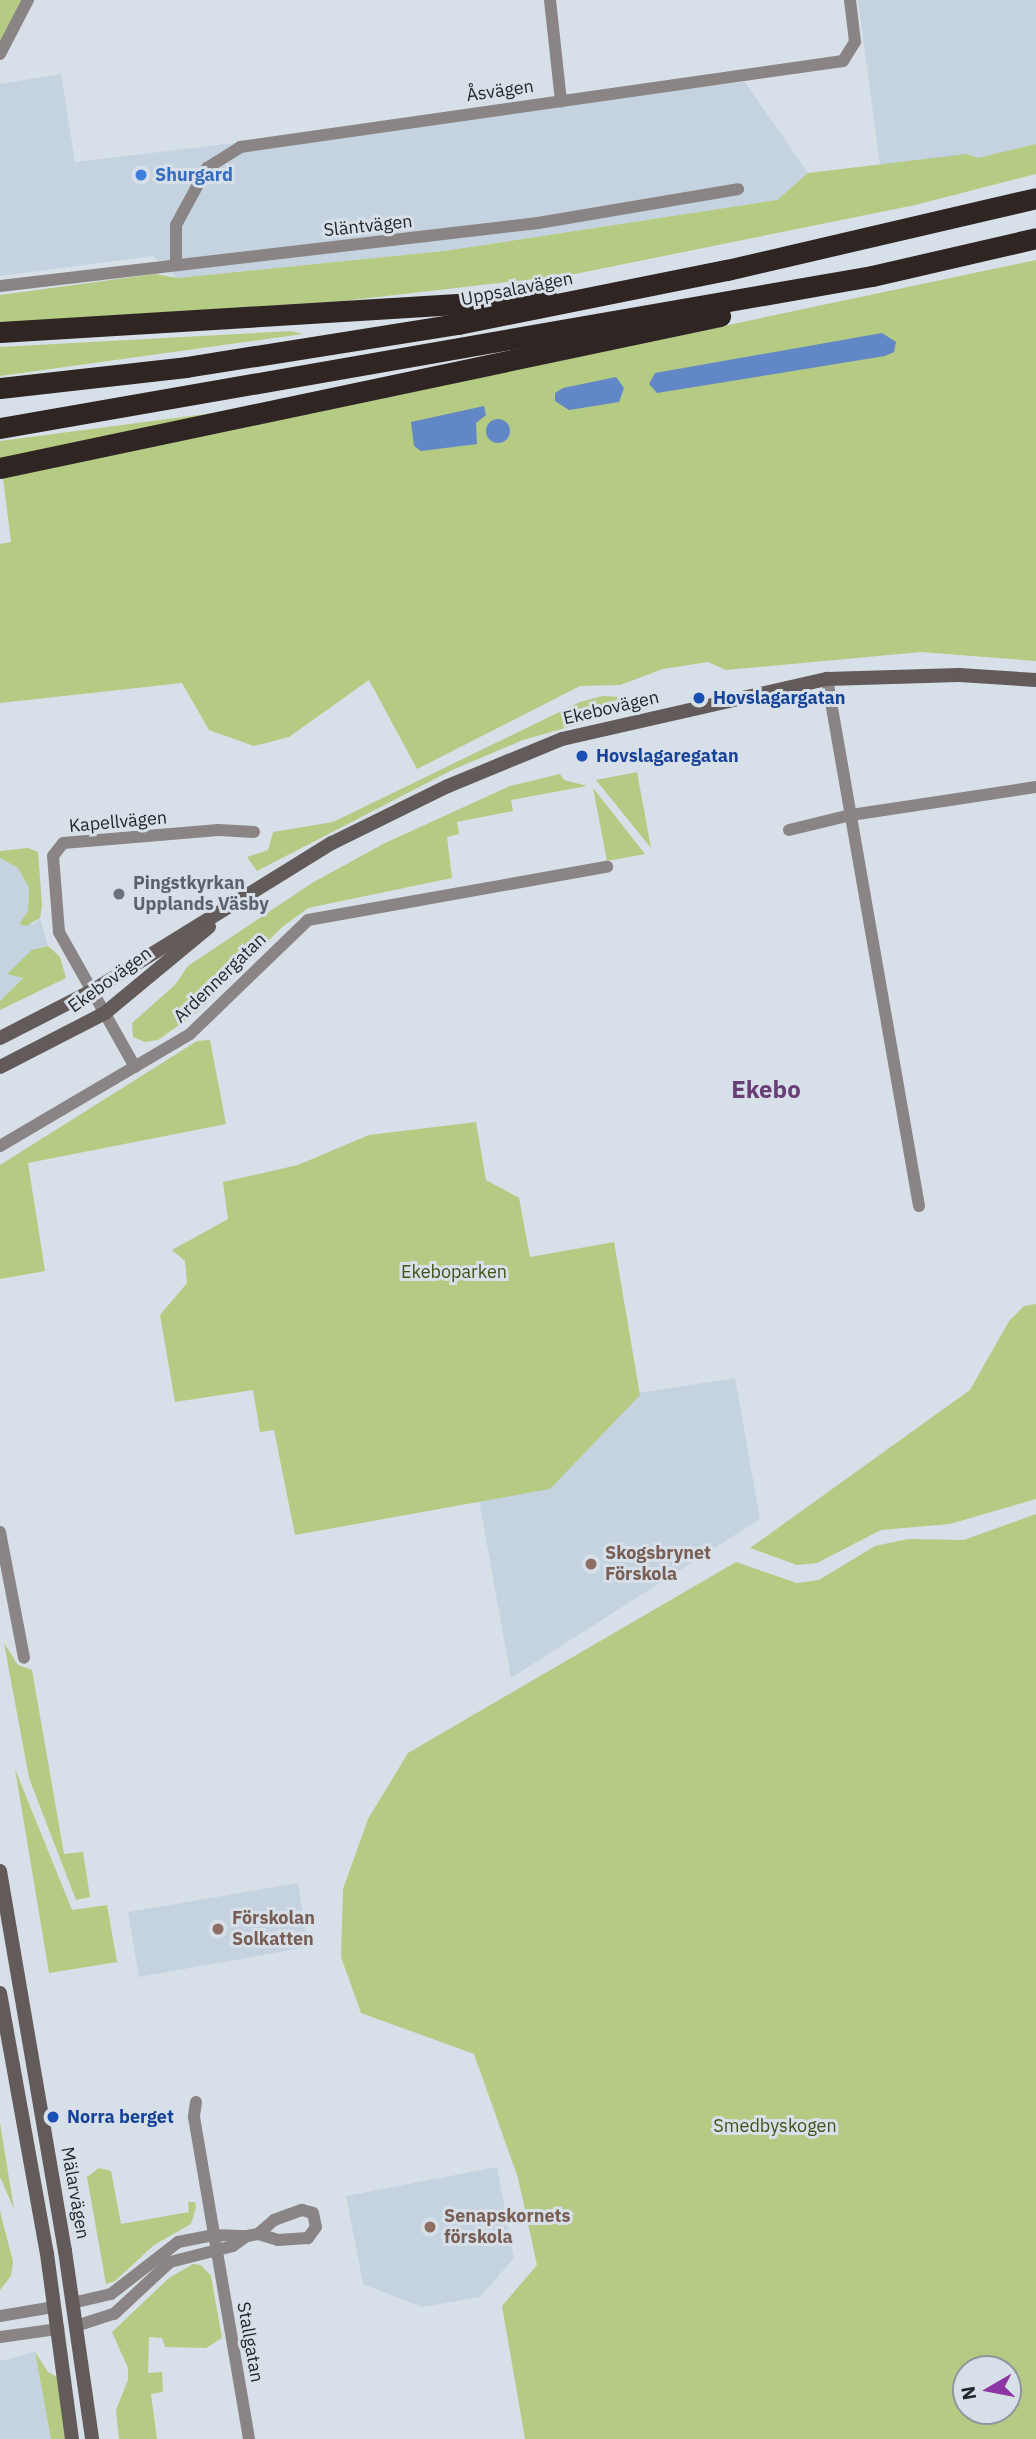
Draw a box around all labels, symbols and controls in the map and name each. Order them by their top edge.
street label: Åsvägen [465,76,535,106]
place label: Shurgard [155,164,233,186]
marker: Shurgard [133,167,149,183]
street label: Släntvägen [322,211,414,241]
street label: Uppsalavägen [459,268,575,310]
street label: Ekebovägen [561,686,661,730]
place label: Hovslagargatan [713,687,846,709]
marker: Hovslagargatan [691,690,707,706]
place label: Hovslagaregatan [596,745,739,767]
marker: Hovslagaregatan [574,748,590,764]
street label: Kapellvägen [68,807,168,837]
place label: Pingstkyrkan Upplands Väsby [133,873,269,916]
marker: Pingstkyrkan Upplands Väsby [111,886,127,902]
street label: Ardennergatan [169,929,271,1027]
street label: Ekebovägen [64,943,156,1017]
district label: Ekebo [731,1076,801,1104]
park label: Ekeboparken [401,1261,507,1283]
place label: Skogsbrynet Förskola [605,1543,711,1586]
marker: Skogsbrynet Förskola [583,1556,599,1572]
place label: Förskolan Solkatten [232,1908,315,1951]
marker: Förskolan Solkatten [210,1921,226,1937]
place label: Norra berget [67,2106,174,2128]
marker: Norra berget [45,2109,61,2125]
park label: Smedbyskogen [713,2115,837,2137]
street label: Mälarvägen [56,2145,94,2241]
place label: Senapskornets förskola [444,2206,570,2248]
marker: Senapskornets förskola [422,2219,438,2235]
street label: Stallgatan [232,2300,268,2384]
north arrow [952,2355,1022,2425]
text: N [955,2384,981,2402]

